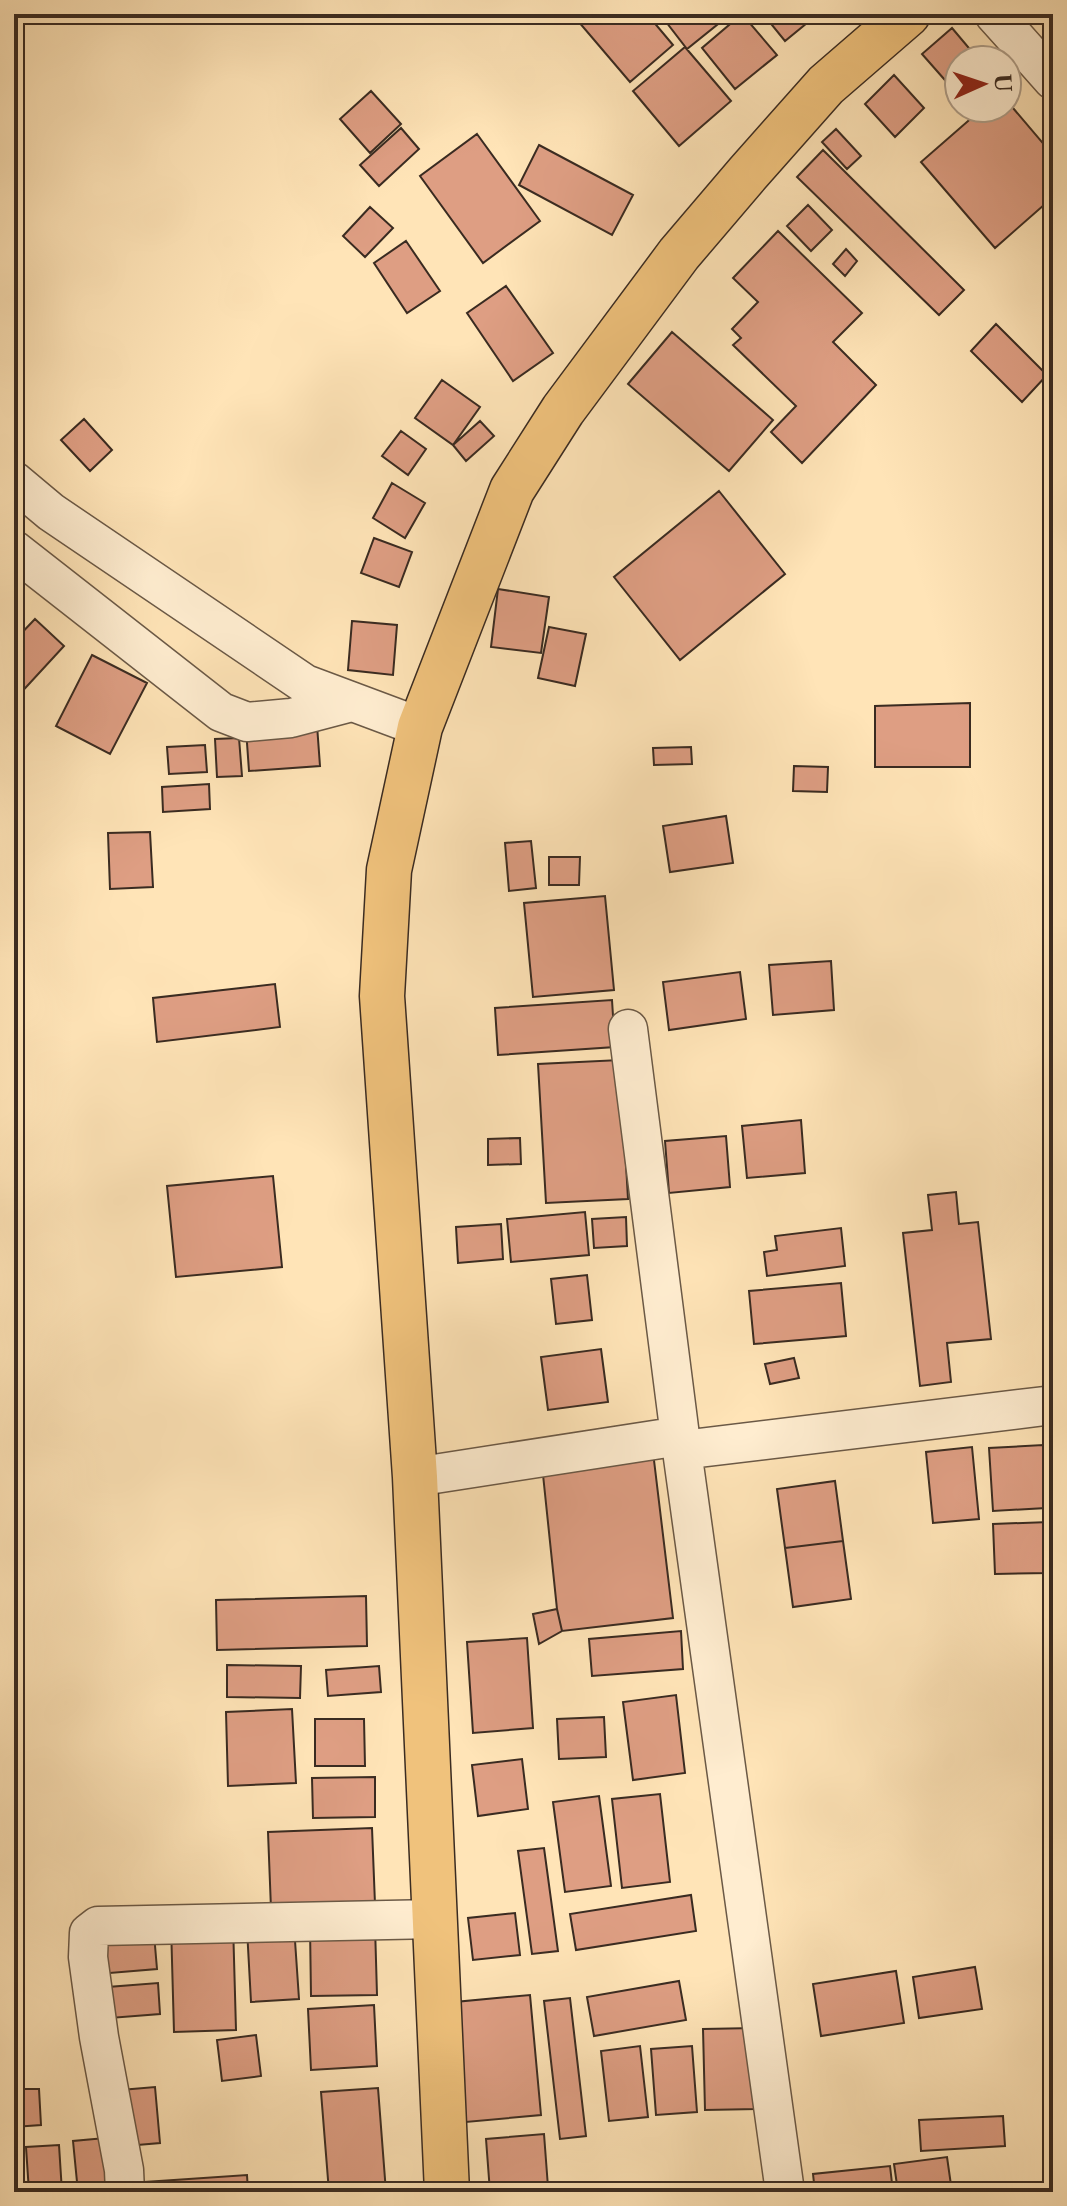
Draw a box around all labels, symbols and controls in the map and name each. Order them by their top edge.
north arrow [943,44,1023,124]
text: U [989,73,1016,93]

